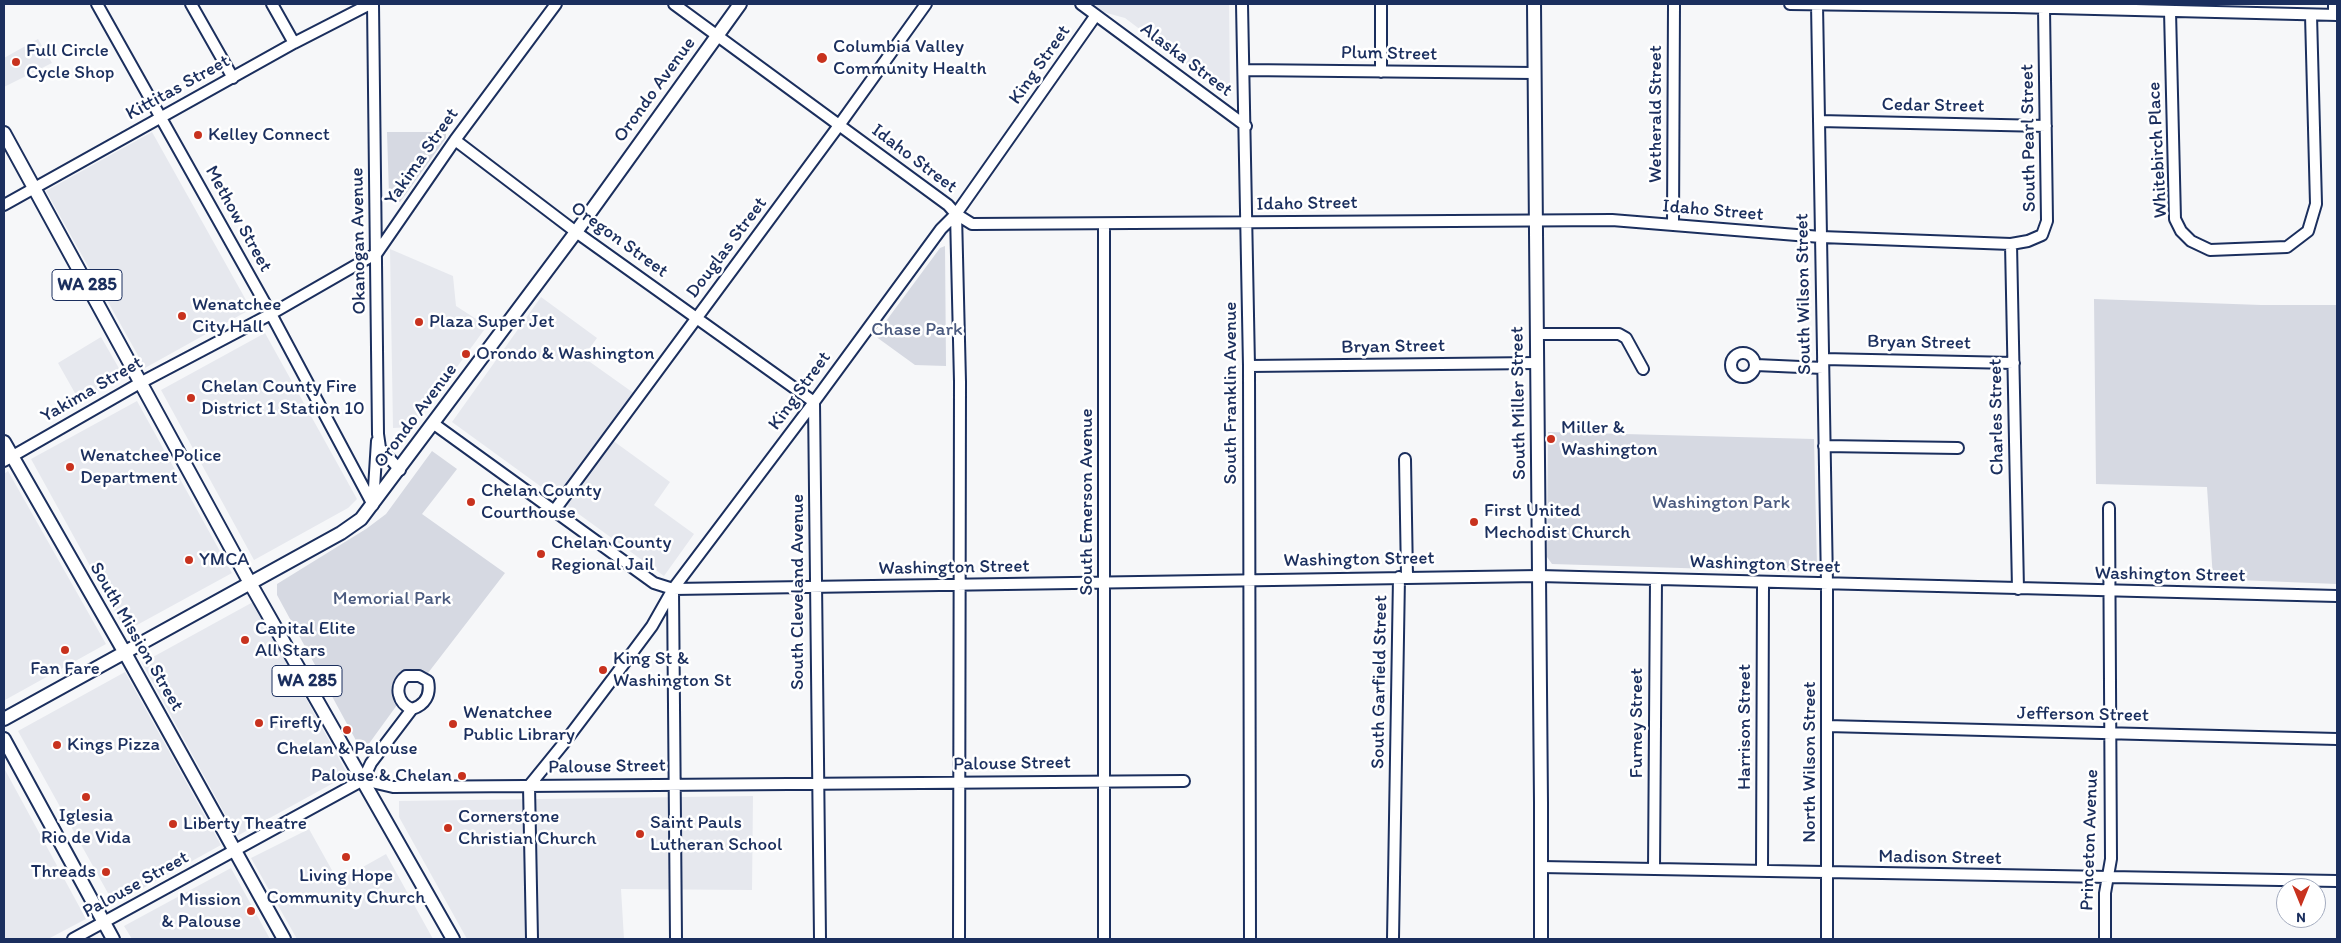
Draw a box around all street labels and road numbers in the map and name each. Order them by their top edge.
street label: Alaska Street [1135,18,1237,102]
street label: King Street [1004,21,1076,109]
street label: Orondo Avenue [609,33,701,147]
street label: Plum Street [1341,42,1437,66]
street label: Wetherald Street [1645,45,1667,183]
street label: Kittitas Street [122,50,234,126]
street label: South Pearl Street [2016,64,2042,212]
street label: Whitebirch Place [2143,81,2173,219]
street label: Cedar Street [1881,94,1985,118]
street label: Yakima Street [380,104,464,210]
street label: Idaho Street [867,119,961,199]
street label: Methow Street [199,162,277,276]
street label: Okanogan Avenue [346,167,372,315]
street label: Idaho Street [1256,192,1358,216]
street label: Douglas Street [682,193,772,303]
street label: Idaho Street [1662,195,1764,227]
street label: Oregon Street [566,197,672,283]
street label: South Wilson Street [1791,213,1817,375]
road number: WA 285 [52,270,122,300]
street label: South Franklin Avenue [1220,302,1242,484]
street label: South Miller Street [1506,326,1532,480]
street label: Bryan Street [1867,331,1971,355]
street label: Bryan Street [1341,335,1445,359]
street label: King Street [764,347,836,435]
street label: Yakima Street [37,352,147,428]
street label: Charles Street [1985,358,2009,476]
street label: Orondo Avenue [369,359,463,473]
street label: South Emerson Avenue [1076,408,1098,596]
street label: South Cleveland Avenue [787,494,809,690]
street label: Washington Street [1283,547,1435,573]
street label: Washington Street [1689,551,1841,579]
street label: Washington Street [878,555,1030,581]
street label: South Mission Street [84,558,188,716]
street label: Washington Street [2094,562,2246,588]
street label: South Garfield Street [1367,595,1393,769]
street label: Harrison Street [1734,664,1756,790]
road number: WA 285 [272,666,342,696]
street label: Furney Street [1626,668,1648,778]
street label: North Wilson Street [1799,681,1821,843]
street label: Jefferson Street [2017,702,2149,728]
street label: Palouse Street [953,752,1071,776]
street label: Palouse Street [548,755,666,779]
street label: Princeton Avenue [2076,769,2104,911]
street label: Palouse Street [79,846,193,924]
street label: Madison Street [1878,846,2002,870]

